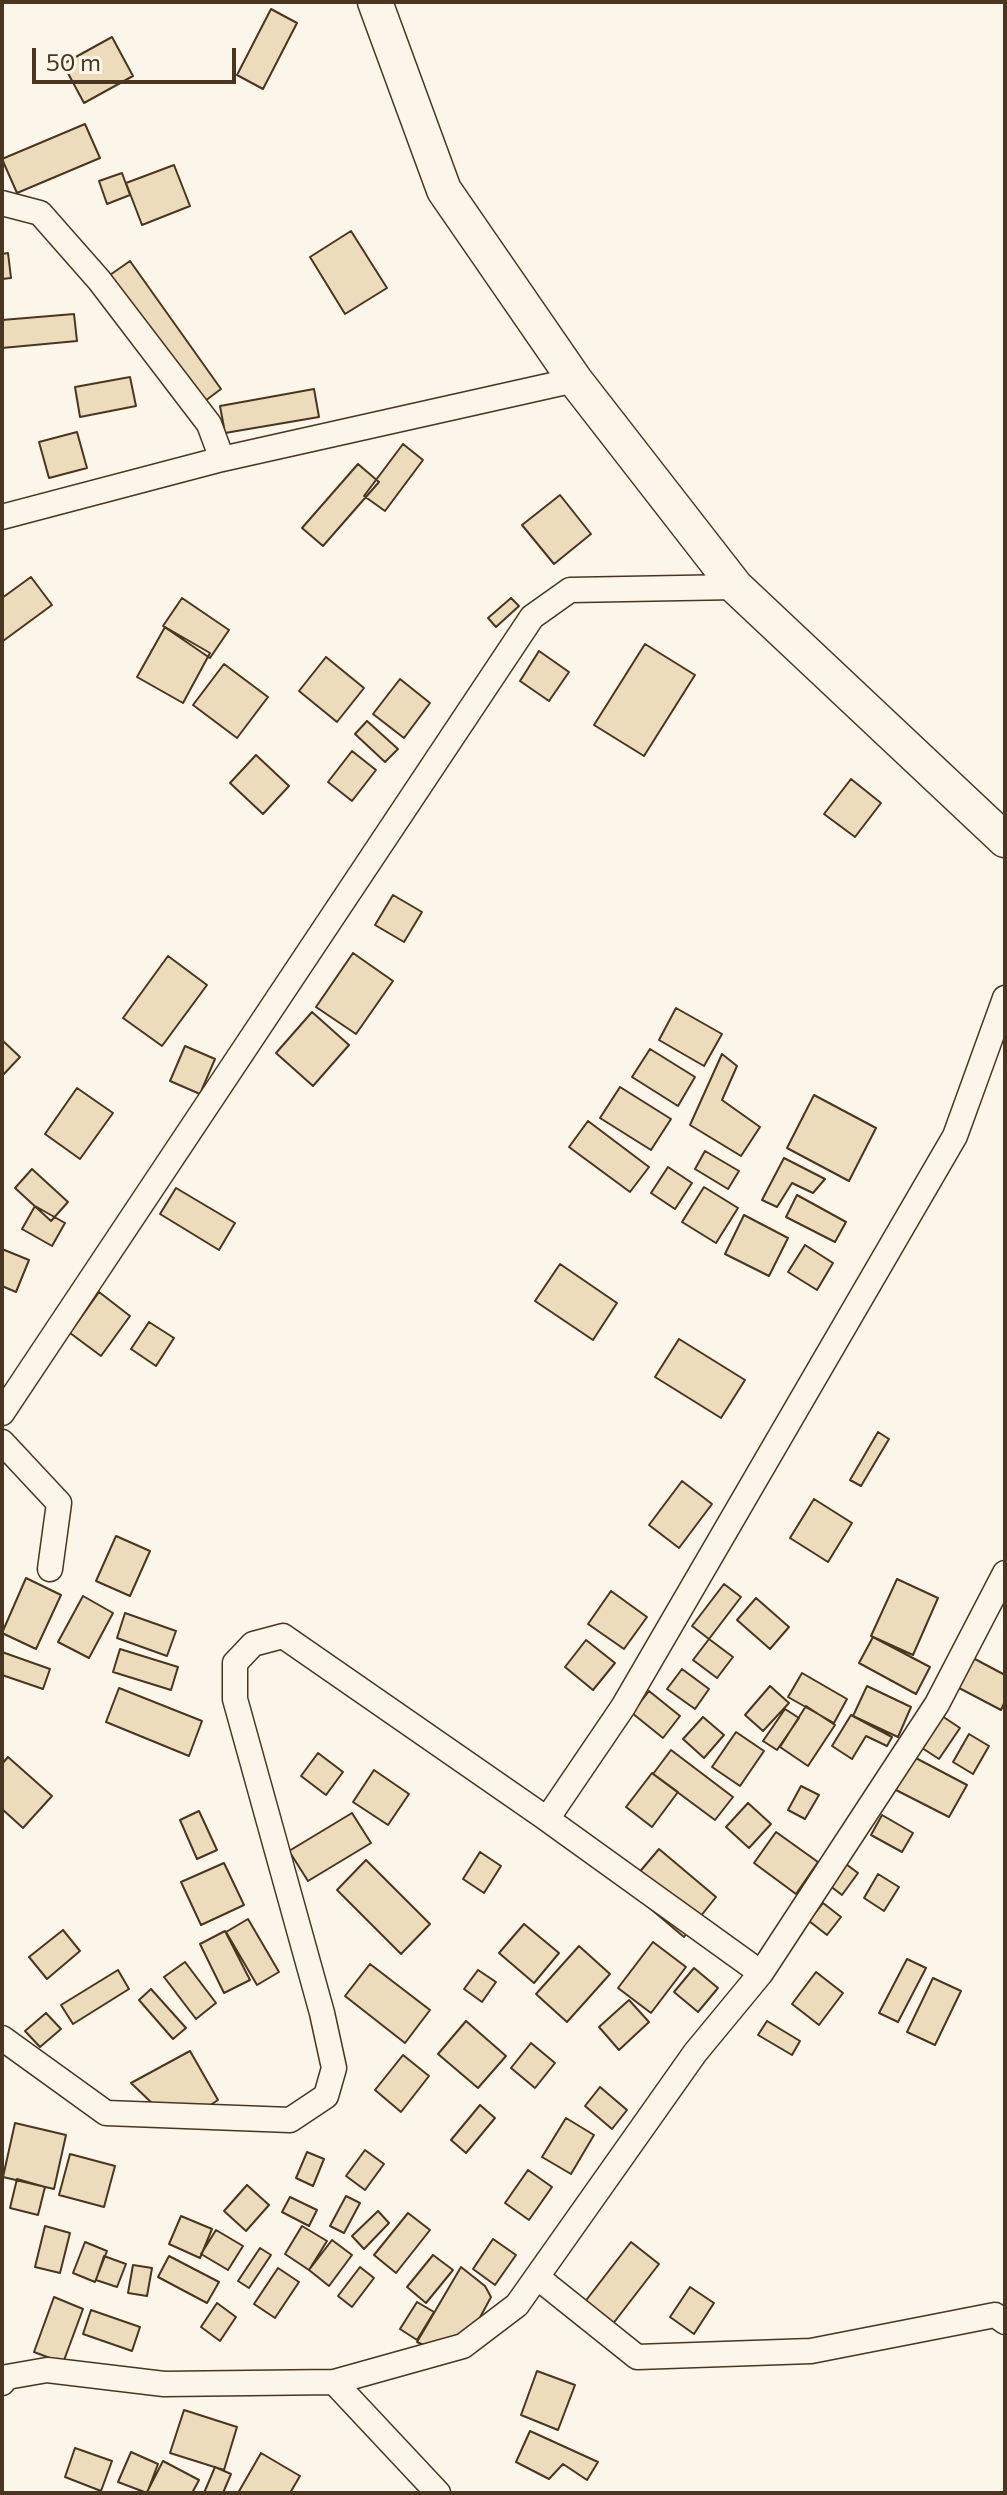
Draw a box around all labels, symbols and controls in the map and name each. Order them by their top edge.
scale bar [36,32,240,82]
text: 50 m [46,47,101,76]

